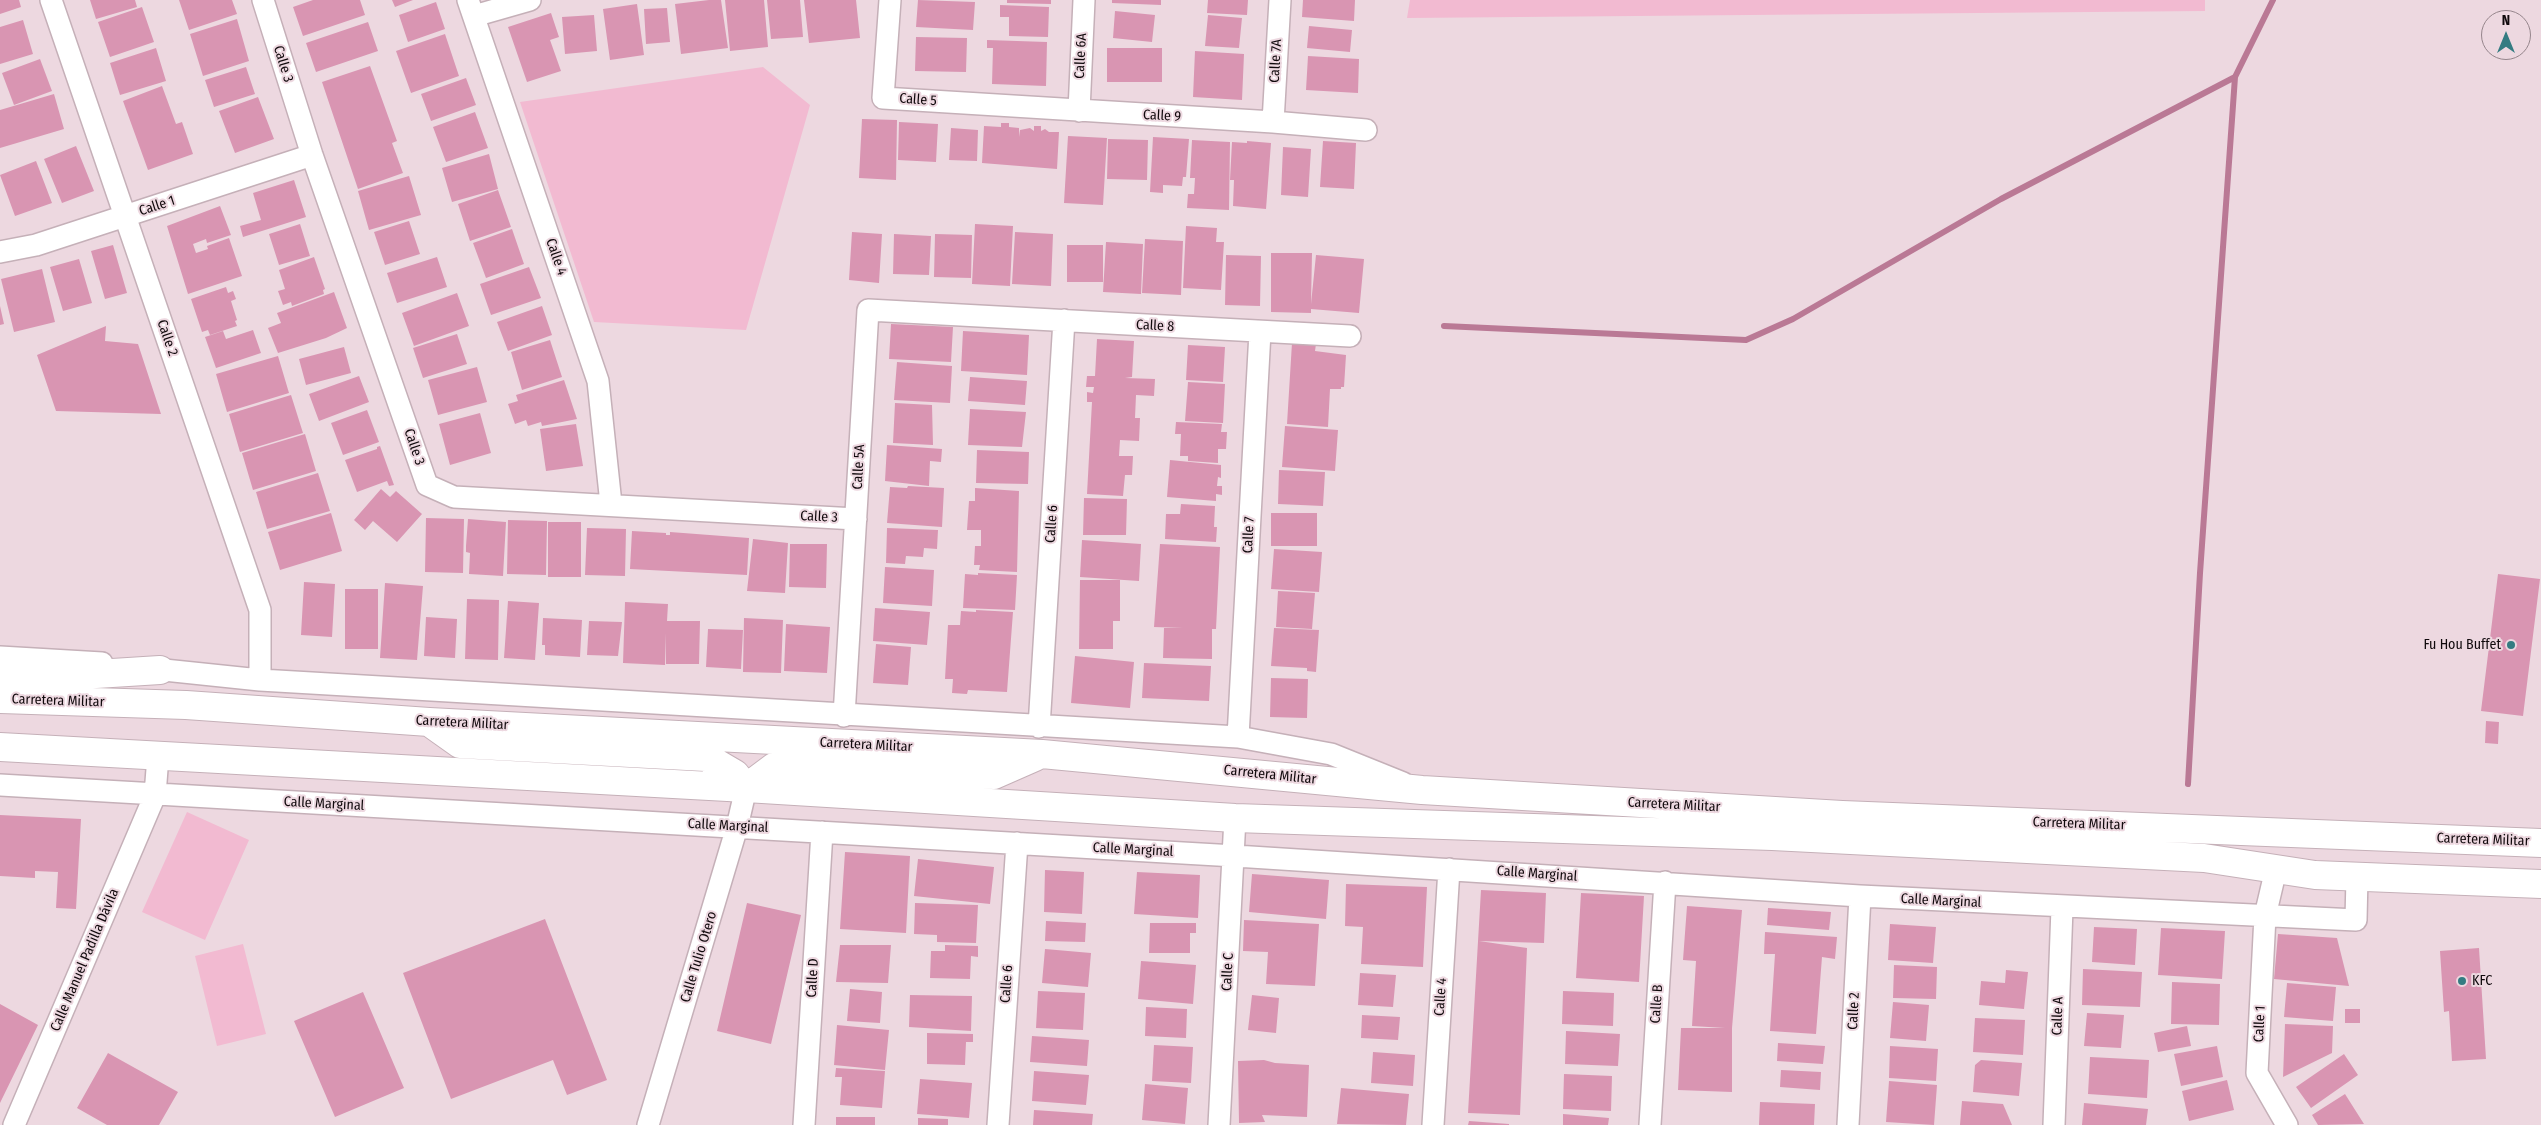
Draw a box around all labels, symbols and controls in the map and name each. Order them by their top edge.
north arrow [2481,10,2531,60]
text: N [2502,12,2510,29]
street label: Calle 6A [1071,33,1091,79]
street label: Calle 7A [1266,39,1286,83]
street label: Calle 3 [269,44,297,84]
street label: Calle 5 [899,90,937,110]
street label: Calle 9 [1143,107,1181,125]
street label: Calle 1 [137,192,177,220]
street label: Calle 4 [542,236,570,278]
street label: Calle 8 [1135,317,1175,335]
street label: Calle 2 [153,318,181,358]
street label: Calle 3 [400,427,428,467]
street label: Calle 5A [849,444,869,490]
street label: Calle 6 [1042,504,1062,544]
street label: Calle 3 [800,508,838,526]
street label: Calle 7 [1240,516,1258,554]
place label: Fu Hou Buffet [2423,637,2501,653]
marker: Fu Hou Buffet [2505,639,2517,651]
street label: Carretera Militar [11,691,105,711]
street label: Carretera Militar [415,712,509,734]
street label: Carretera Militar [819,734,913,756]
street label: Carretera Militar [1223,762,1317,788]
street label: Calle Marginal [283,794,365,814]
street label: Carretera Militar [1627,794,1721,816]
street label: Carretera Militar [2032,814,2126,834]
street label: Calle Marginal [687,816,769,836]
street label: Carretera Militar [2436,830,2530,850]
street label: Calle Marginal [1092,840,1174,860]
street label: Calle Marginal [1496,863,1578,885]
street label: Calle Manuel Padilla Dávila [47,886,123,1034]
street label: Calle Marginal [1900,891,1982,911]
street label: Calle Tulio Otero [677,909,721,1005]
street label: Calle C [1219,952,1237,992]
street label: Calle D [804,958,822,998]
street label: Calle 6 [997,964,1017,1004]
place label: KFC [2472,973,2492,989]
marker: KFC [2456,975,2468,987]
street label: Calle 4 [1431,977,1451,1017]
street label: Calle B [1647,984,1667,1024]
street label: Calle 2 [1845,992,1863,1030]
street label: Calle A [2049,996,2067,1036]
street label: Calle 1 [2251,1005,2269,1043]

